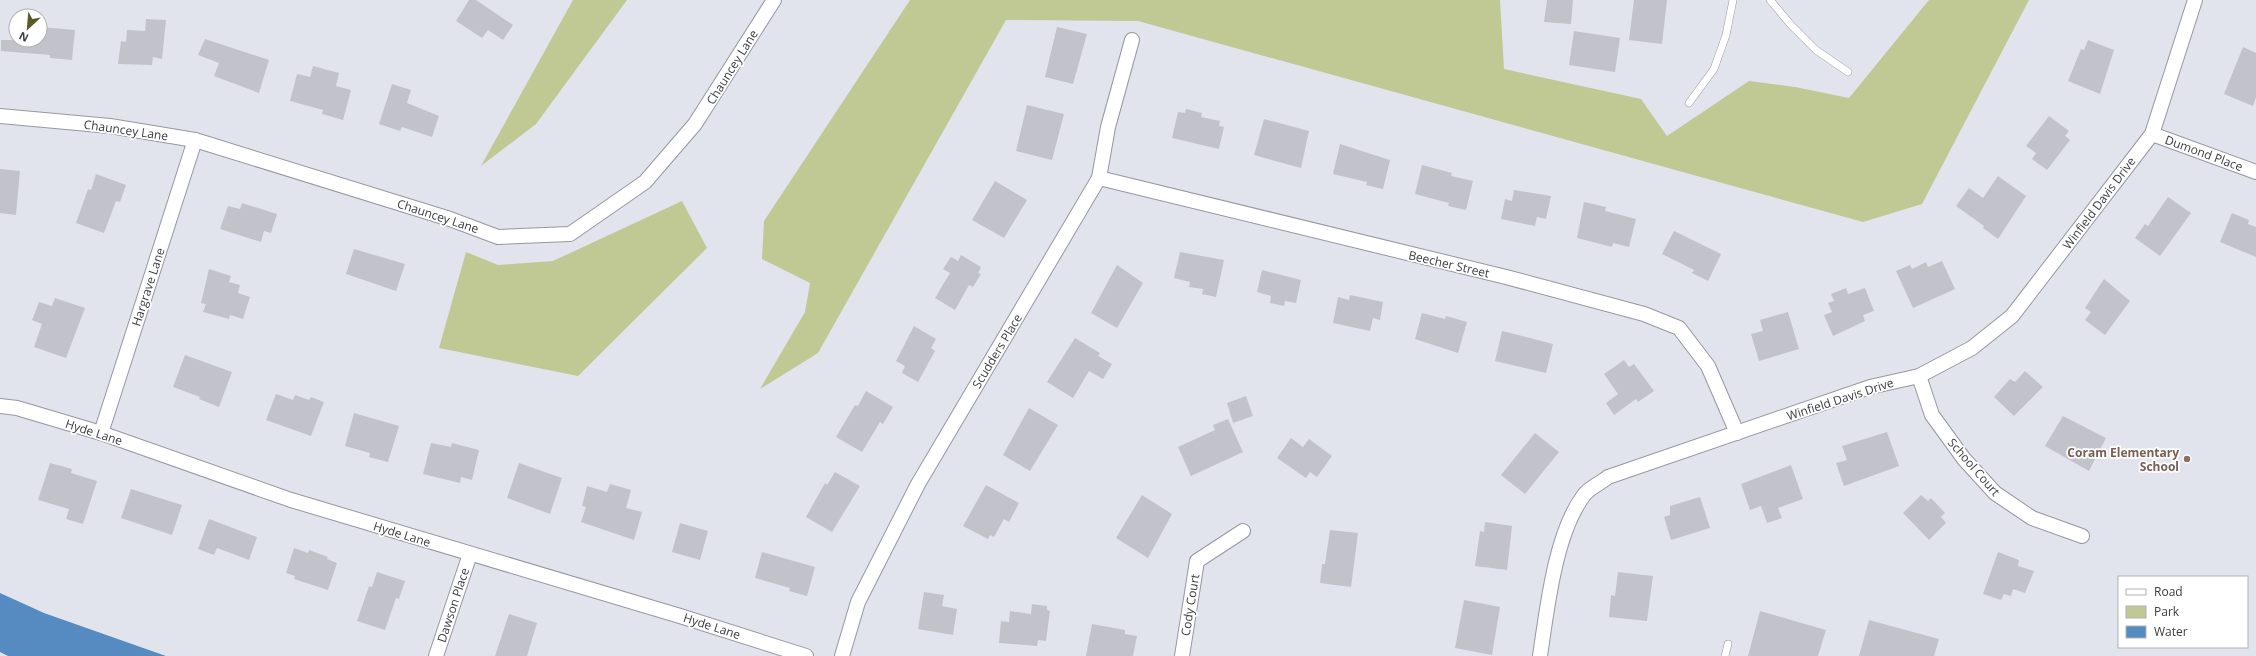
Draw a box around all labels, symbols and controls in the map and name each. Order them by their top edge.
north arrow [8,8,48,48]
street label: Chauncey Lane [702,26,762,108]
text: N [16,29,31,46]
street label: Chauncey Lane [83,116,170,144]
street label: Dumond Place [2163,131,2245,175]
street label: Winfield Davis Drive [2059,153,2139,253]
street label: Chauncey Lane [395,195,481,237]
street label: Hargrave Lane [127,245,169,328]
street label: Beecher Street [1407,246,1491,282]
street label: Scudders Place [968,310,1026,391]
street label: Winfield Davis Drive [1784,374,1896,424]
street label: Hyde Lane [63,415,125,449]
street label: School Court [1944,434,2004,500]
place label: Coram Elementary School [2067,444,2179,475]
marker: Coram Elementary School [2182,454,2192,464]
street label: Hyde Lane [371,517,433,551]
street label: Dawson Place [433,565,473,644]
street label: Cody Court [1177,573,1203,637]
legend [2118,576,2248,648]
text: Road [2154,583,2183,600]
text: Park [2154,603,2180,620]
street label: Hyde Lane [681,609,743,643]
text: Water [2154,623,2188,640]

